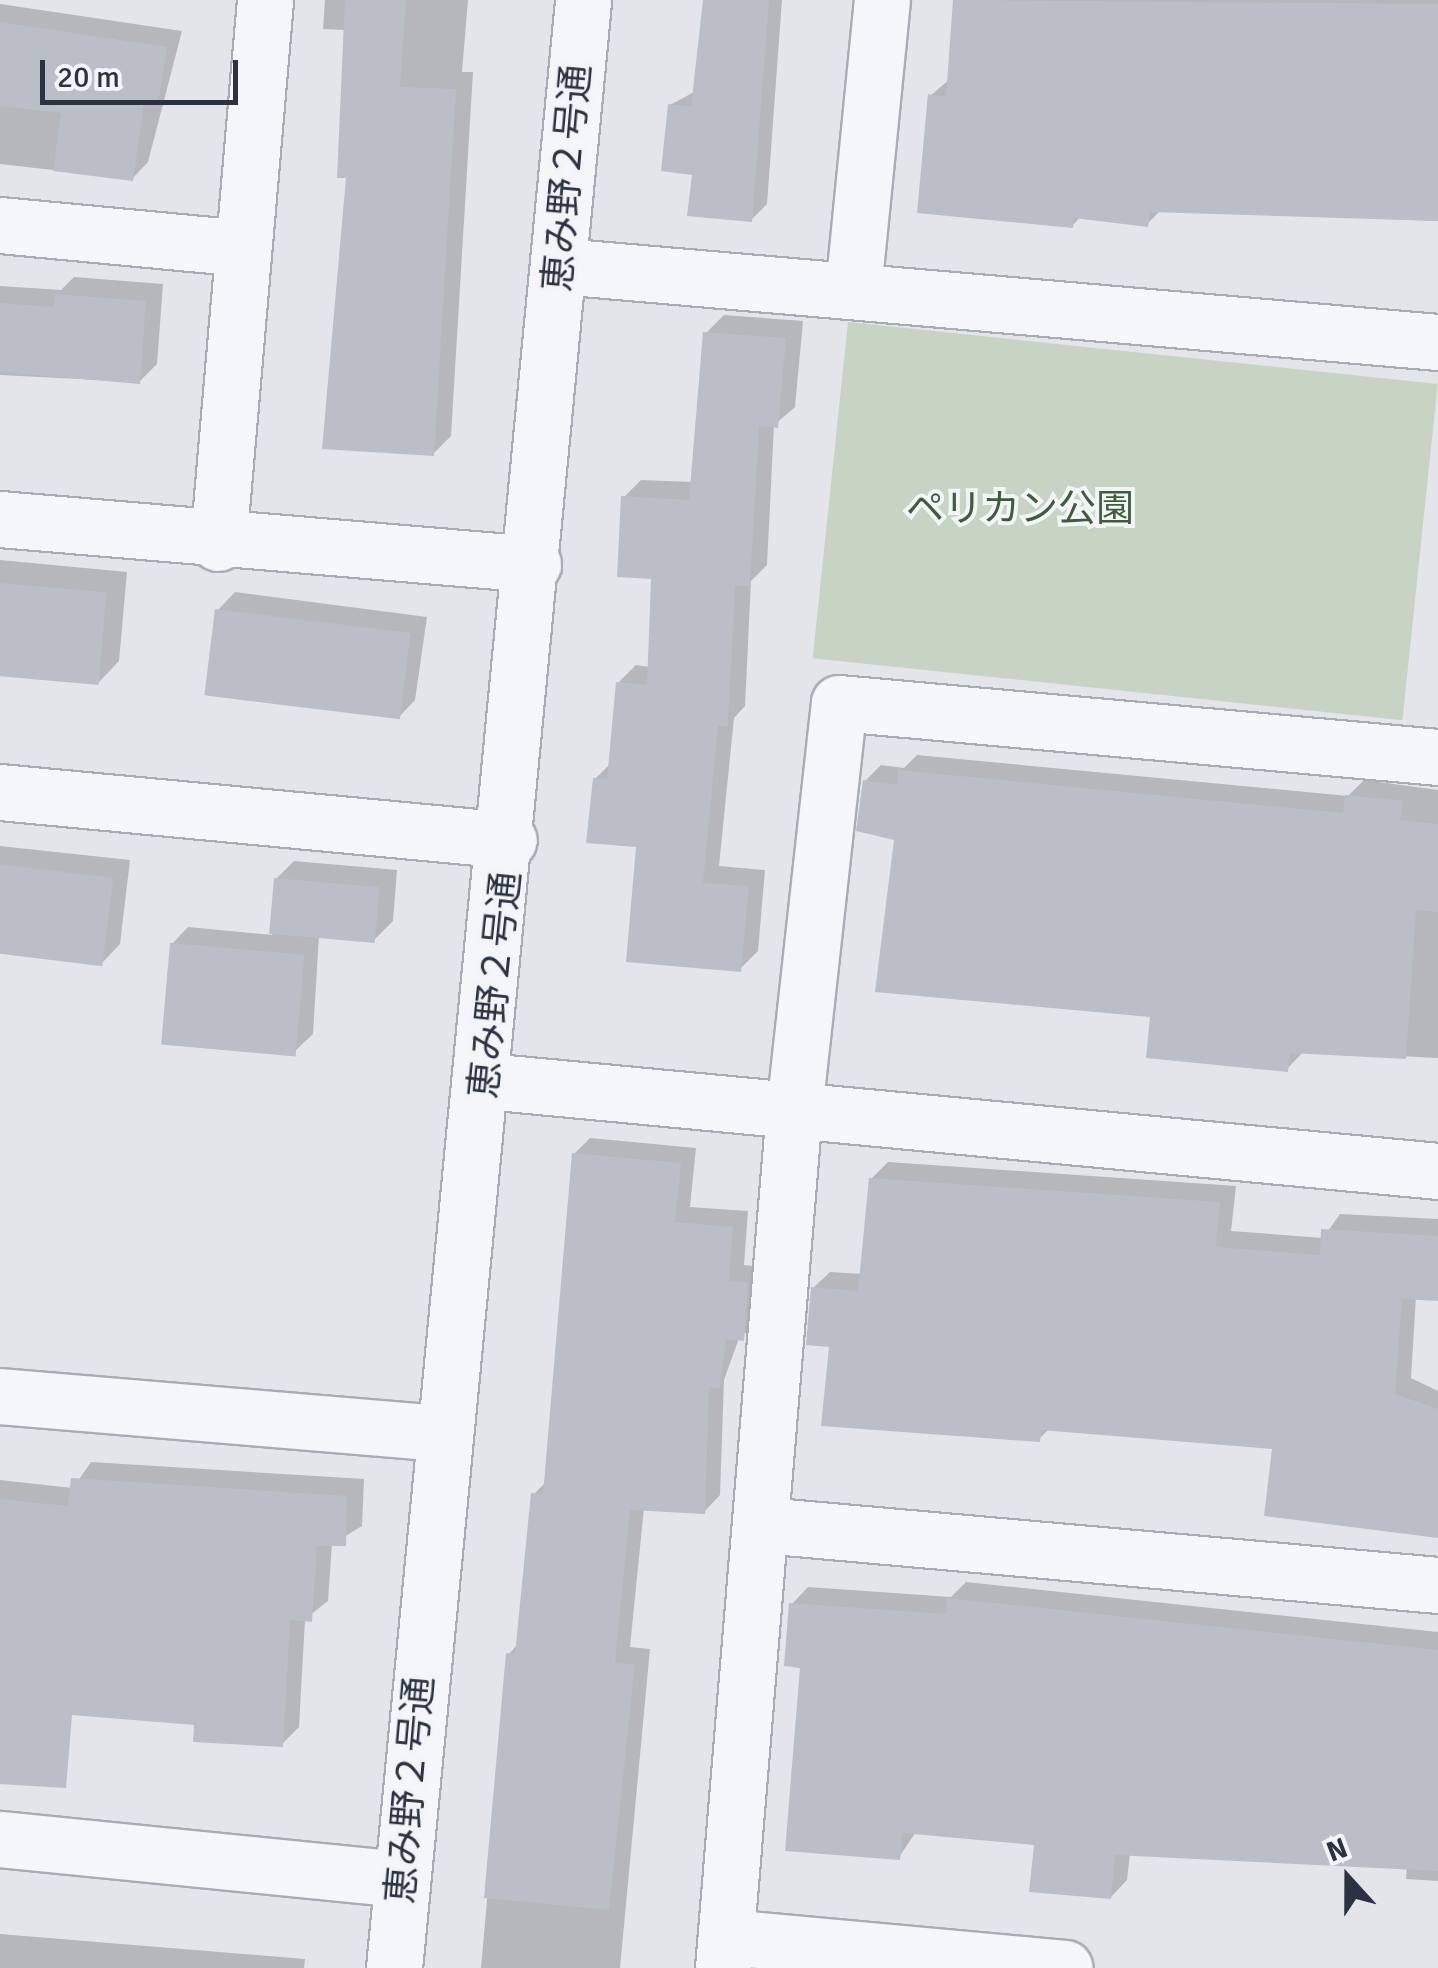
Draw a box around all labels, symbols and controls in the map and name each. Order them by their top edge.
scale bar [45,40,242,102]
text: 20 m [57,59,120,96]
street label: 恵み野２号通 [534,62,600,294]
park label: ペリカン公園 [906,486,1134,532]
street label: 恵み野２号通 [460,869,530,1101]
street label: 恵み野２号通 [377,1674,443,1906]
north arrow [1298,1828,1398,1928]
text: N [1322,1831,1352,1869]

